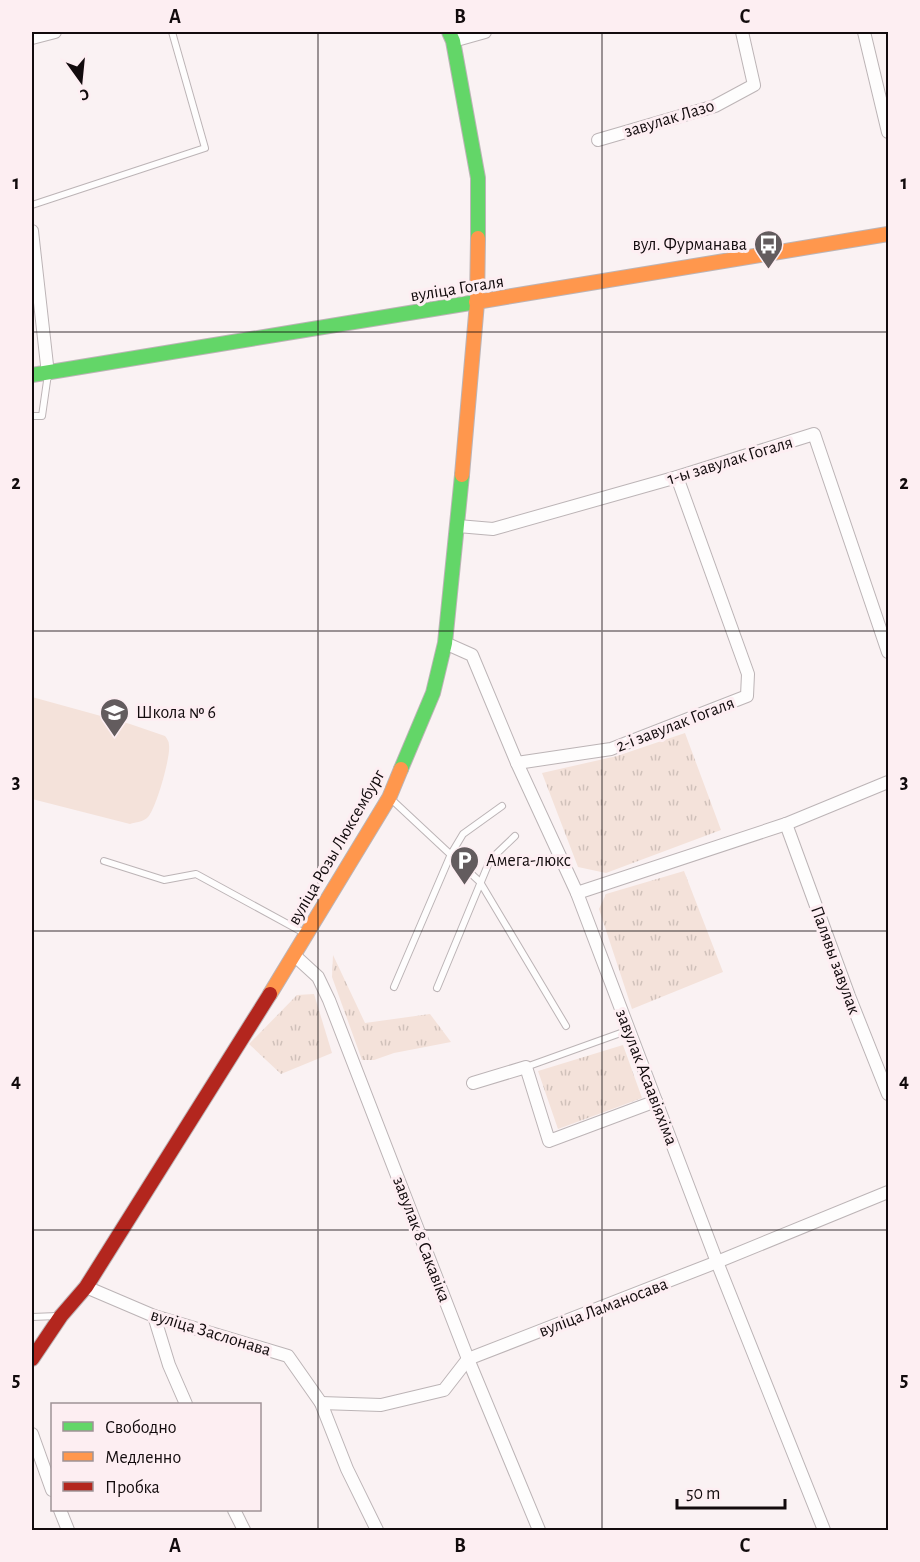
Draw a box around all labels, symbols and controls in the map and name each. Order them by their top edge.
text: A [169,7,181,27]
text: B [454,7,466,27]
text: C [740,7,751,27]
north arrow [51,51,111,111]
text: С [78,86,91,103]
street label: завулак Лазо [622,97,716,141]
text: 1 [12,173,20,193]
text: 1 [900,173,908,193]
bus stop icon: вул. Фурманава [752,228,784,270]
place label: вул. Фурманава [632,236,747,254]
street label: вуліца Гогаля [409,273,505,305]
street label: 1-ы завулак Гогаля [666,433,795,489]
text: 2 [11,473,21,493]
text: 2 [899,473,909,493]
street label: 2-і завулак Гогаля [614,694,737,756]
school or university icon: Школа № 6 [99,696,131,738]
place label: Школа № 6 [136,704,216,722]
street label: вуліца Розы Люксембург [284,766,389,928]
text: 3 [12,772,20,792]
text: 3 [900,772,908,792]
parking icon: Амега-люкс [449,844,481,886]
place label: Амега-люкс [486,852,571,870]
street label: Палявы завулак [807,904,863,1018]
street label: завулак Асаавіяхіма [612,1007,680,1148]
text: 4 [11,1071,21,1091]
text: 4 [899,1071,909,1091]
street label: завулак 8 Сакавіка [389,1174,453,1304]
street label: вуліца Ламаносава [536,1275,670,1341]
street label: вуліца Заслонава [148,1306,273,1360]
text: 5 [12,1370,20,1390]
text: 5 [900,1370,908,1390]
legend [51,1403,261,1511]
text: Свободно [105,1418,177,1437]
text: Медленно [105,1449,181,1467]
scale bar [677,1472,785,1510]
text: Пробка [105,1478,160,1497]
text: 50 m [686,1485,720,1503]
text: A [169,1536,181,1556]
text: B [454,1536,466,1556]
text: C [740,1536,751,1556]

